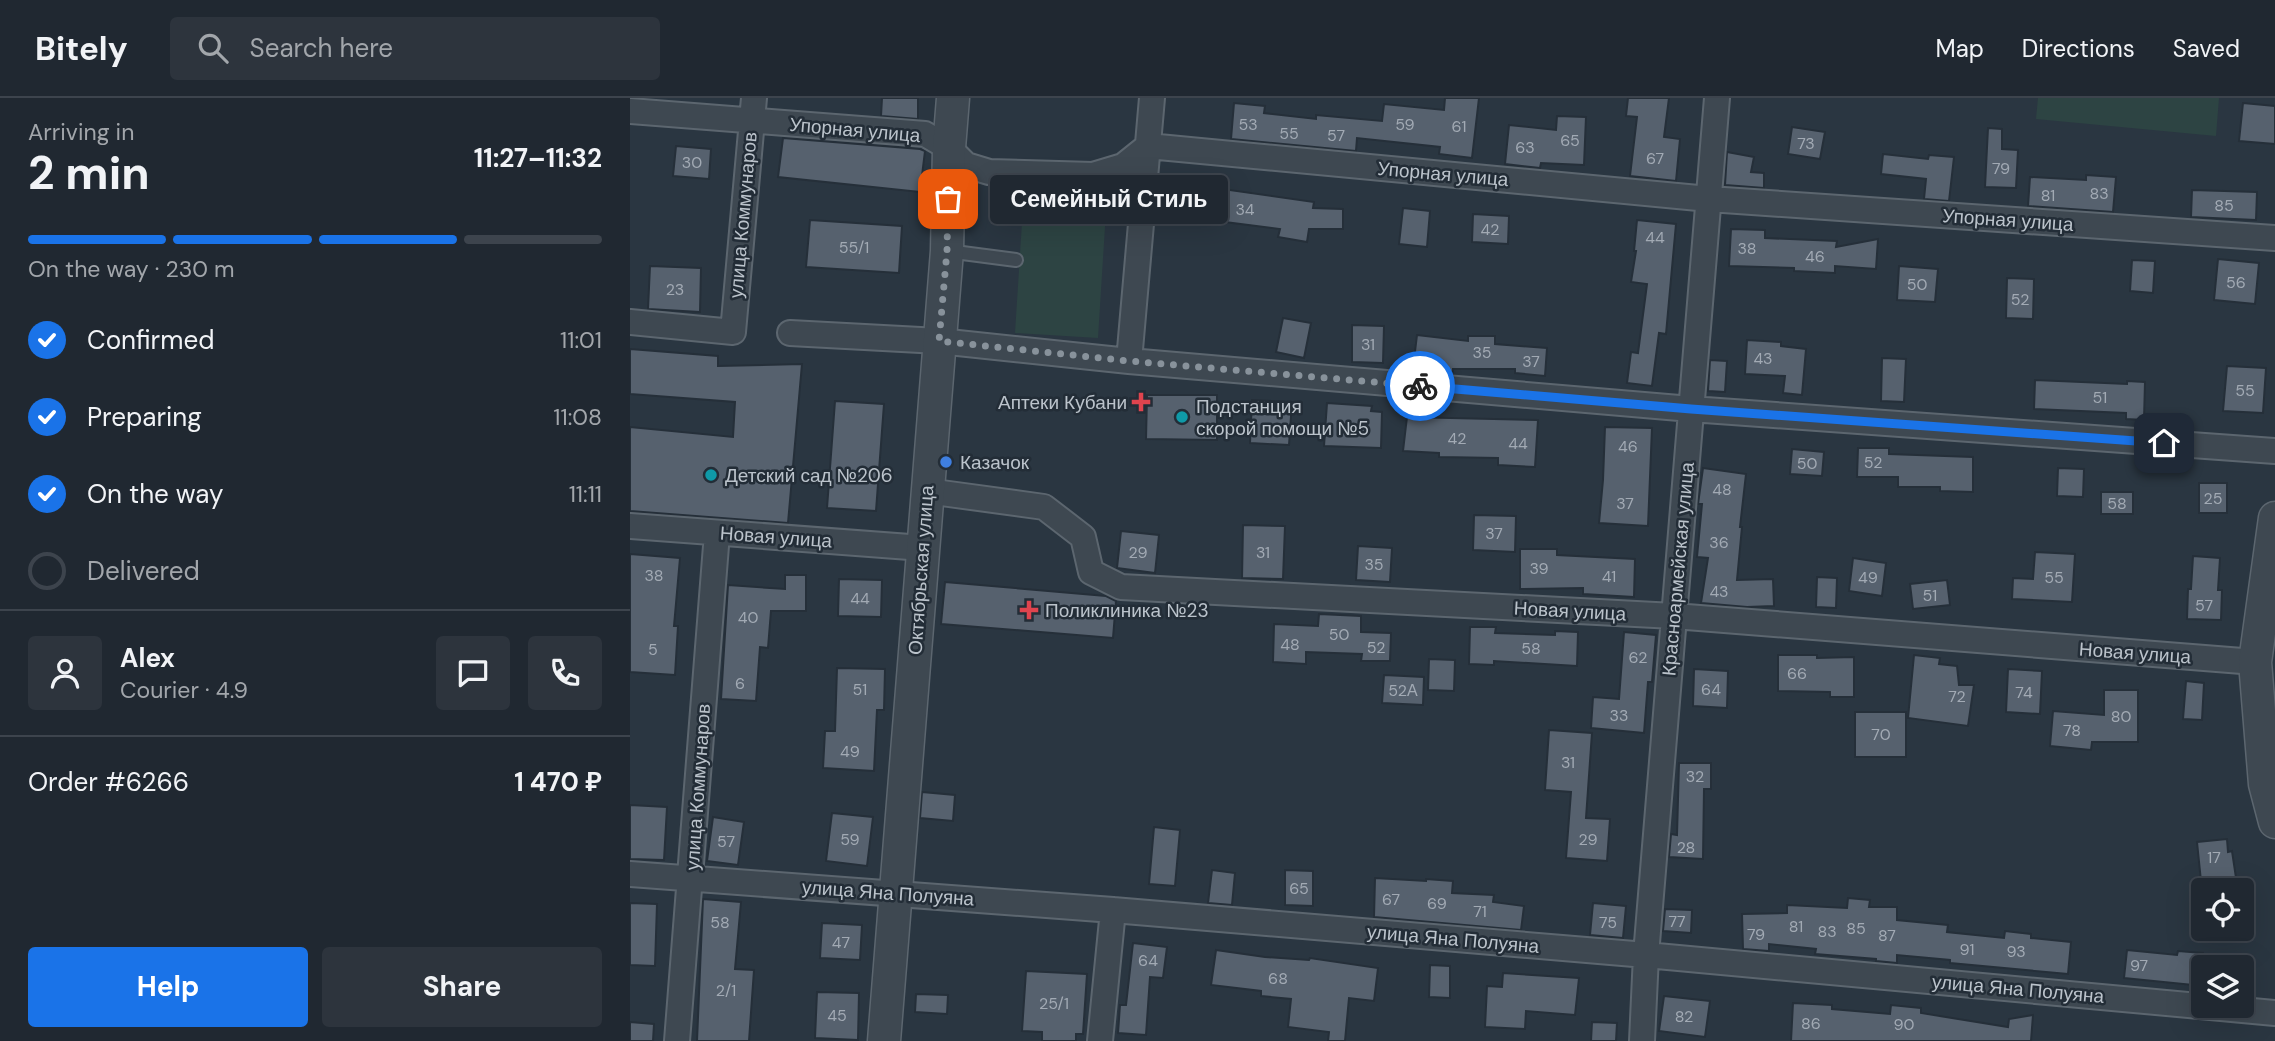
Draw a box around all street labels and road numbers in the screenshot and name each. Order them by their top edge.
street label: Упорная улица [789,112,922,148]
street label: улица Коммунаров [723,131,763,299]
street label: Упорная улица [1377,156,1510,192]
street label: Упорная улица [1942,203,2075,237]
street label: Красноармейская улица [1656,461,1700,677]
street label: Октябрьская улица [903,484,939,656]
street label: Новая улица [719,521,833,553]
street label: Новая улица [1513,596,1627,626]
street label: Новая улица [2078,637,2192,669]
street label: улица Коммунаров [680,703,716,871]
street label: улица Яна Полуяна [801,875,975,912]
street label: улица Яна Полуяна [1366,919,1541,959]
street label: улица Яна Полуяна [1931,969,2106,1009]

